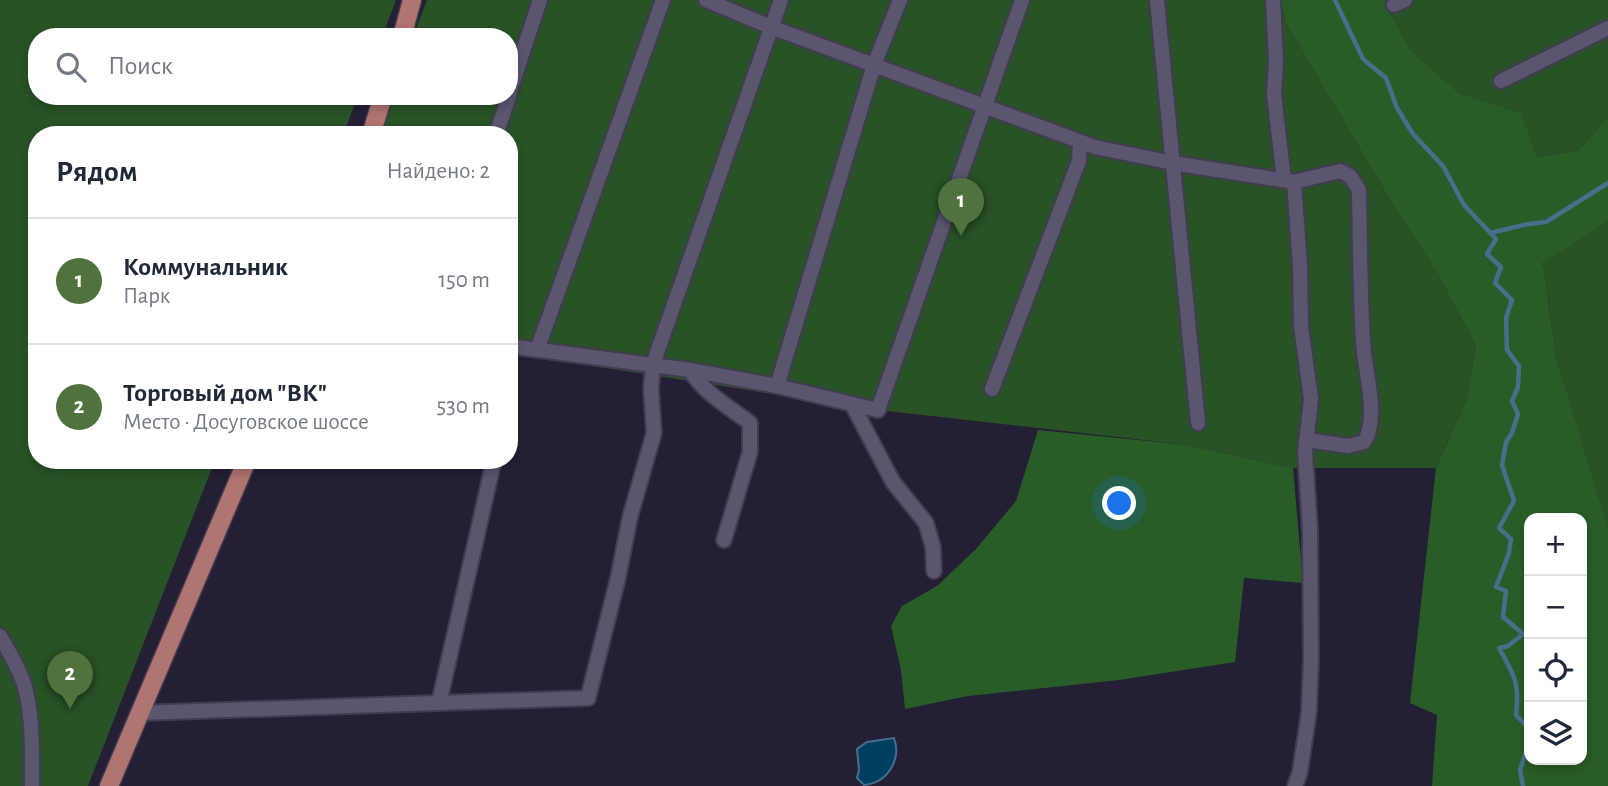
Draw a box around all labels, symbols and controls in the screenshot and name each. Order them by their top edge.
search box [28,28,518,105]
icon: search [52,48,90,86]
text: Поиск [108,53,173,79]
text: Рядом [56,157,138,187]
text: Найдено: 2 [387,160,490,183]
pin: 1 [938,178,984,236]
text: Коммунальник [123,254,288,280]
text: 1 [75,269,83,292]
text: 150 m [438,269,490,292]
text: Парк [123,285,170,308]
text: Торговый дом "ВК" [123,380,327,406]
text: 2 [74,395,84,418]
text: 530 m [437,395,490,418]
text: Место · Досуговское шоссе [123,411,369,434]
your location [1102,486,1136,520]
map controls [1524,513,1587,765]
button: + [1524,513,1587,576]
button: − [1524,576,1587,639]
button: locate [1524,639,1587,702]
pin: 2 [47,651,93,709]
button: layers [1524,702,1587,765]

